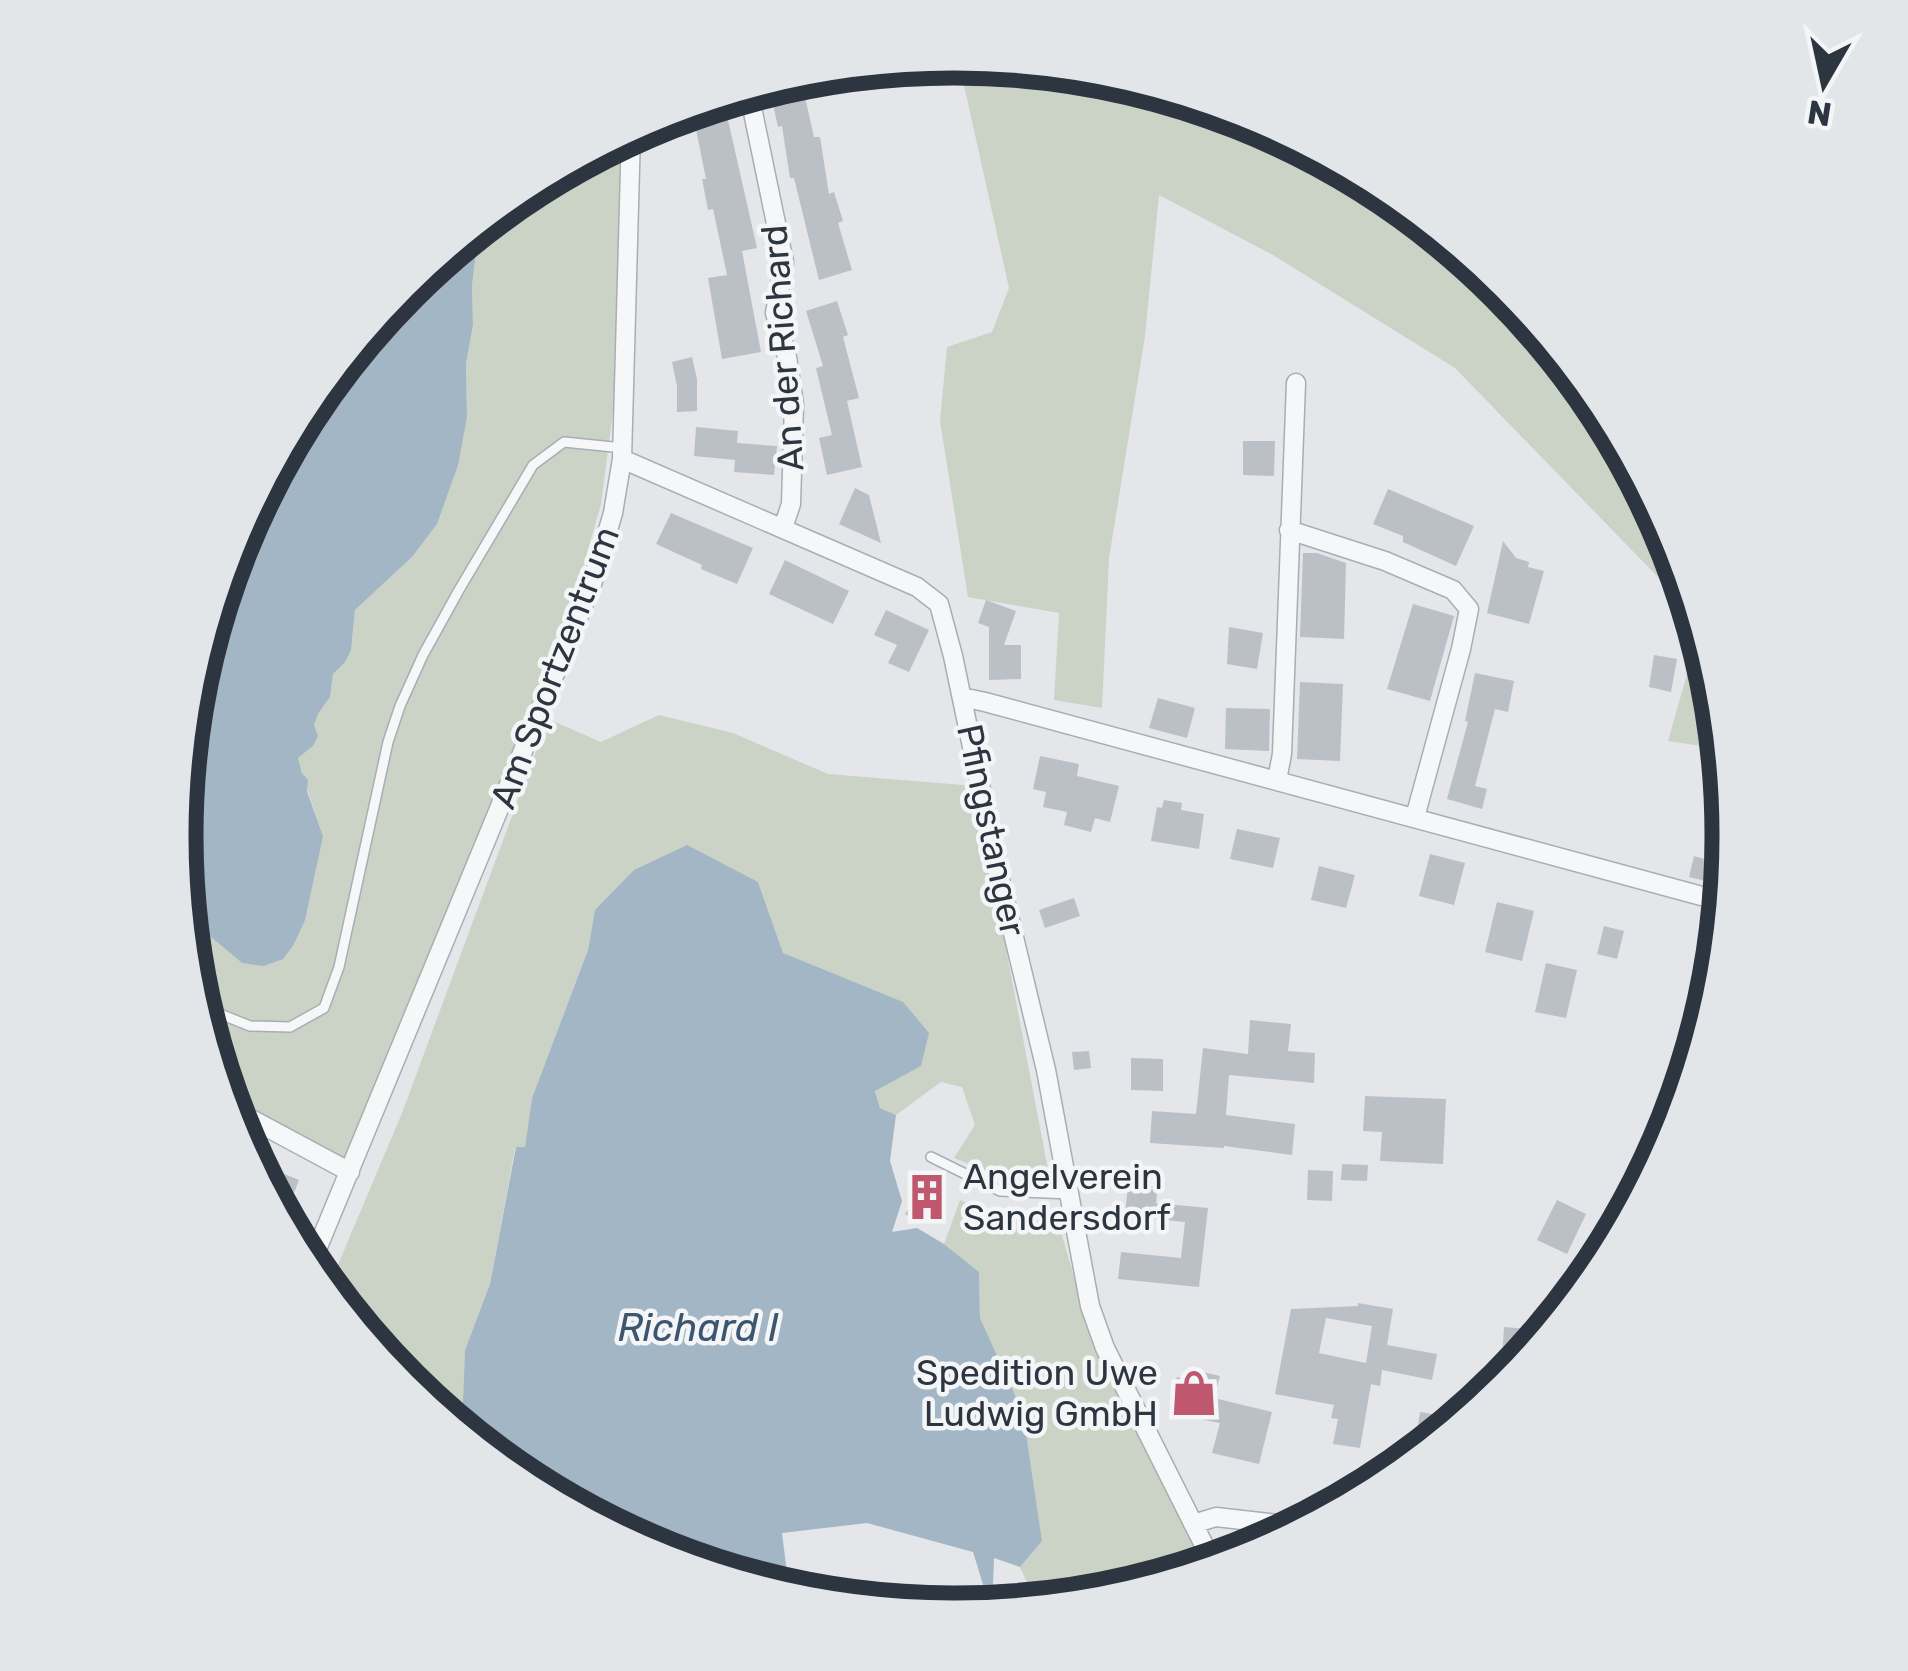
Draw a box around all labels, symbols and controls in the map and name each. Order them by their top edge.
north arrow [1764,24,1884,144]
text: N [1805,92,1834,134]
street label: An der Richard [752,223,813,473]
street label: Am Sportzentrum [481,520,628,814]
street label: Pfingstanger [948,720,1035,940]
place label: Angelverein Sandersdorf [963,1155,1170,1239]
building icon: Angelverein Sandersdorf [902,1172,952,1222]
water label: Richard I [617,1305,779,1351]
place label: Spedition Uwe Ludwig GmbH [916,1351,1158,1435]
shop icon: Spedition Uwe Ludwig GmbH [1169,1368,1219,1418]

